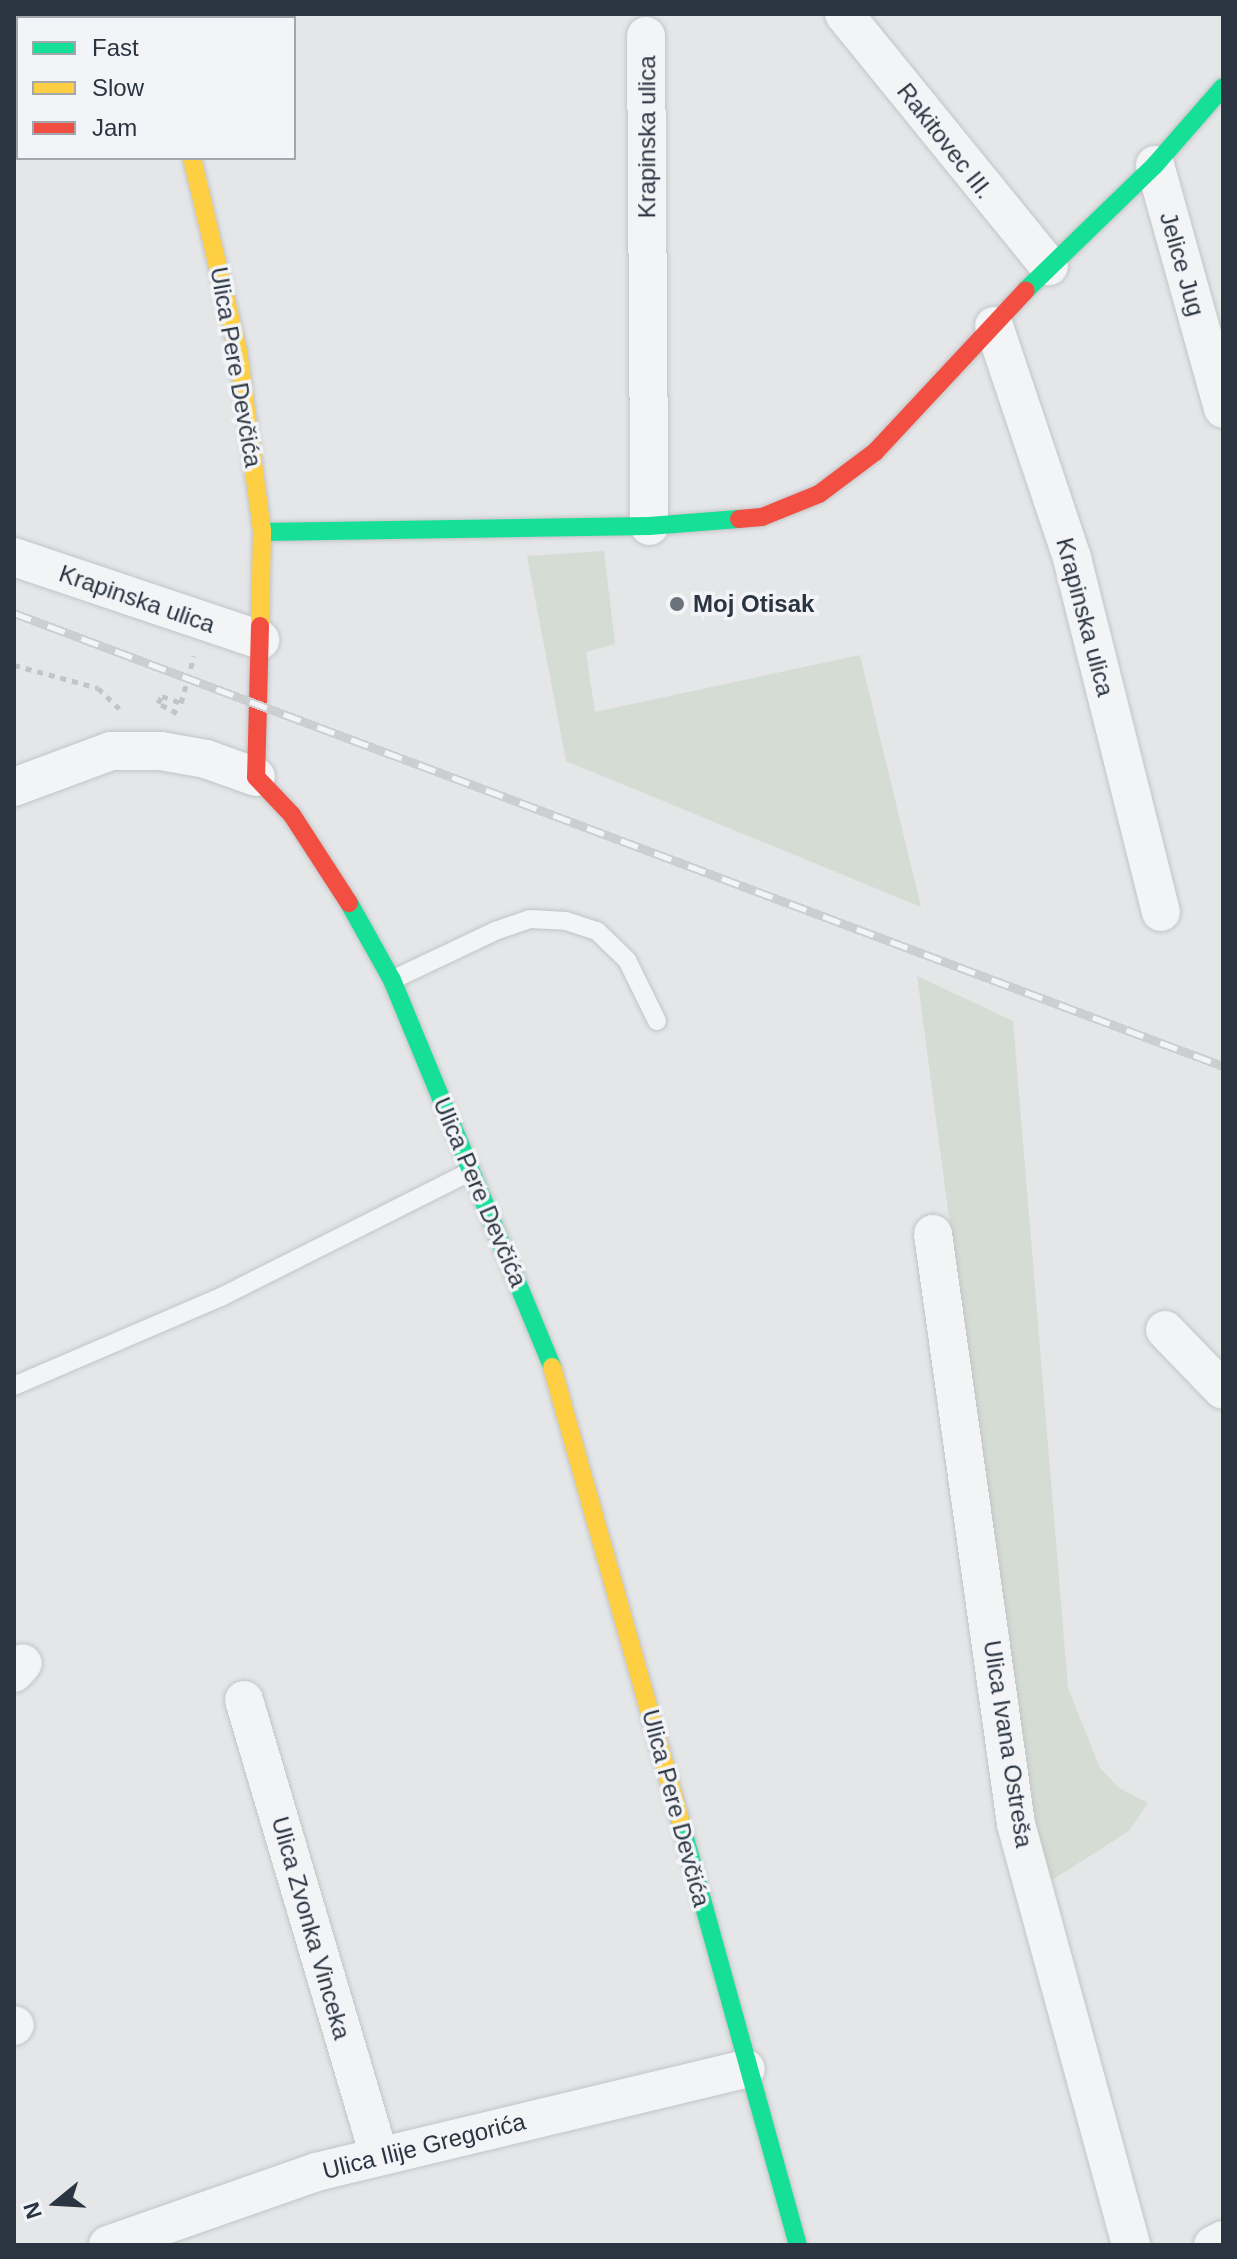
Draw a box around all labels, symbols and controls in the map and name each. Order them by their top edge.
legend [16,16,296,160]
text: Fast [92,34,139,61]
street label: Krapinska ulica [633,56,661,218]
text: Slow [92,74,144,101]
street label: Rakitovec III. [891,77,999,205]
text: Jam [92,114,137,141]
street label: Jelice Jug [1153,209,1211,319]
street label: Ulica Pere Devčića [204,265,268,469]
street label: Krapinska ulica [1050,535,1120,699]
street label: Krapinska ulica [55,559,219,639]
place label: Moj Otisak [693,590,814,618]
marker: Moj Otisak [668,595,686,613]
street label: Ulica Pere Devčića [427,1093,533,1291]
street label: Ulica Ivana Ostreša [977,1638,1039,1850]
street label: Ulica Pere Devčića [636,1706,716,1910]
street label: Ulica Zvonka Vinceka [265,1813,357,2043]
street label: Ulica Ilije Gregorića [320,2107,528,2185]
north arrow [16,2163,96,2243]
text: N [18,2199,47,2222]

